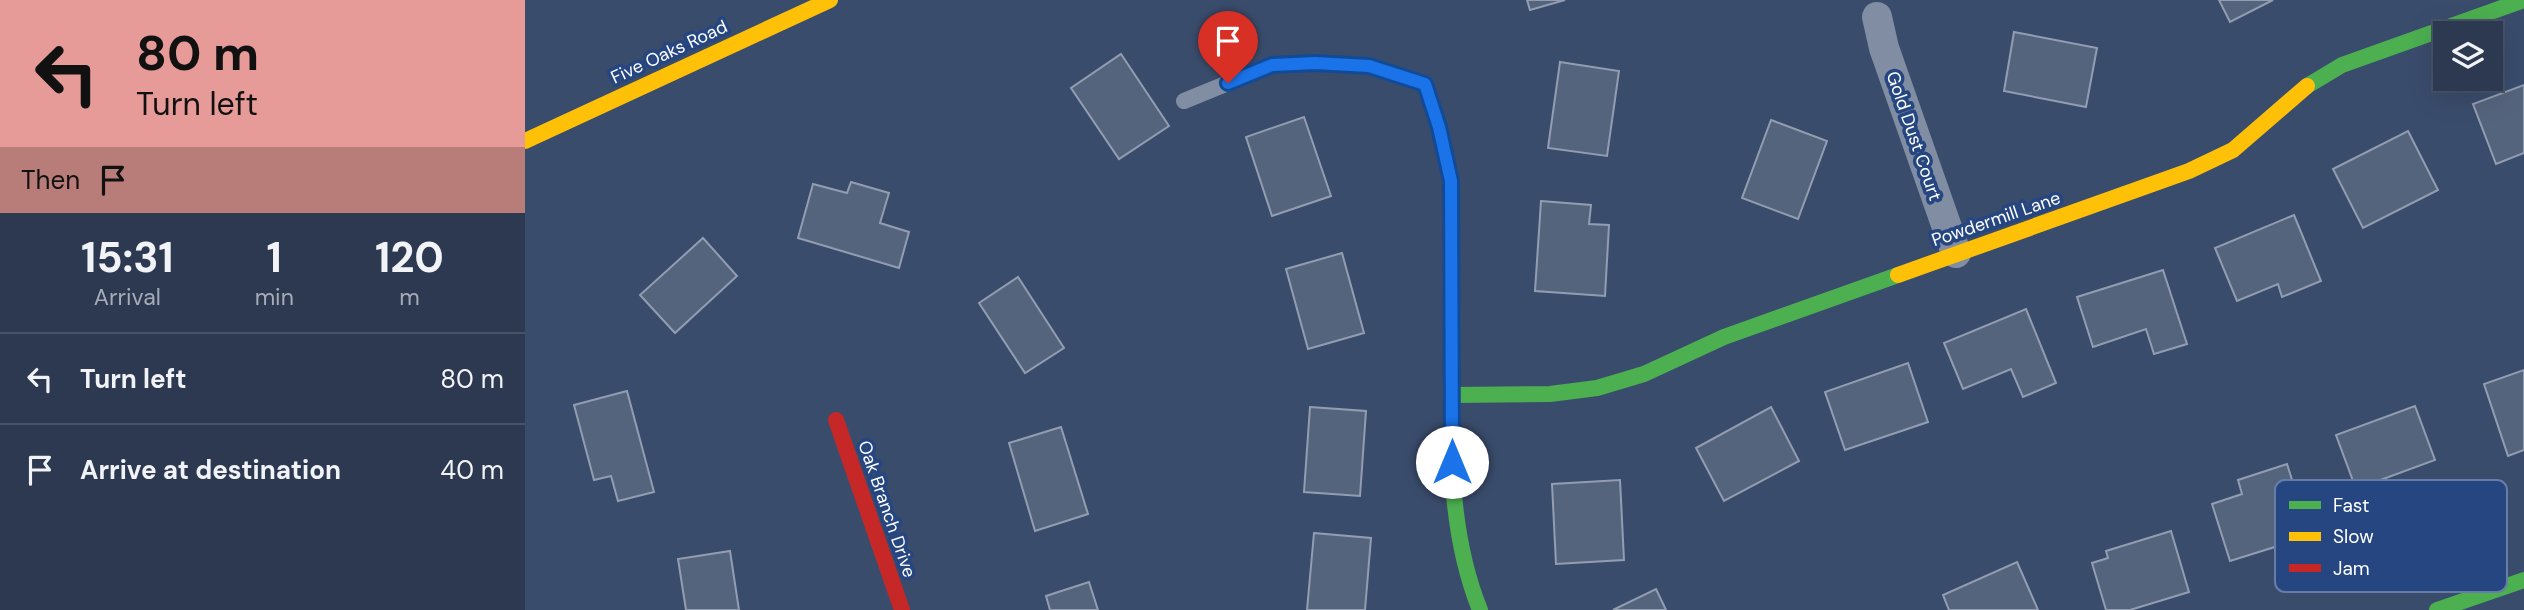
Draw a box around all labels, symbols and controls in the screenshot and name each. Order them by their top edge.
pin [1198,11,1258,83]
street label: Five Oaks Road [607,14,731,90]
text: 80 m [136,21,259,85]
map controls [2433,21,2503,91]
button: layers [2433,21,2503,91]
icon: arrive [1209,22,1247,60]
icon: left [21,28,112,119]
street label: Gold Dust Court [1881,68,1947,204]
text: Turn left [136,83,258,125]
icon: arrive [94,161,132,199]
text: Then [21,163,80,197]
street label: Powdermill Lane [1928,186,2064,252]
text: 15:31 [81,230,174,285]
text: 1 [267,230,282,285]
text: 120 [375,230,444,285]
text: Arrival [94,282,161,312]
text: min [255,282,294,312]
text: m [399,282,420,312]
icon: left [21,360,59,398]
text: Turn left [80,362,187,396]
text: 80 m [440,362,504,396]
position arrow [1415,425,1489,499]
street label: Oak Branch Drive [852,437,922,581]
icon: arrive [21,451,59,489]
text: Arrive at destination [80,453,341,487]
text: 40 m [440,453,504,487]
legend [2275,480,2507,592]
text: Fast [2333,493,2369,518]
text: Slow [2333,524,2374,549]
text: Jam [2333,556,2370,581]

